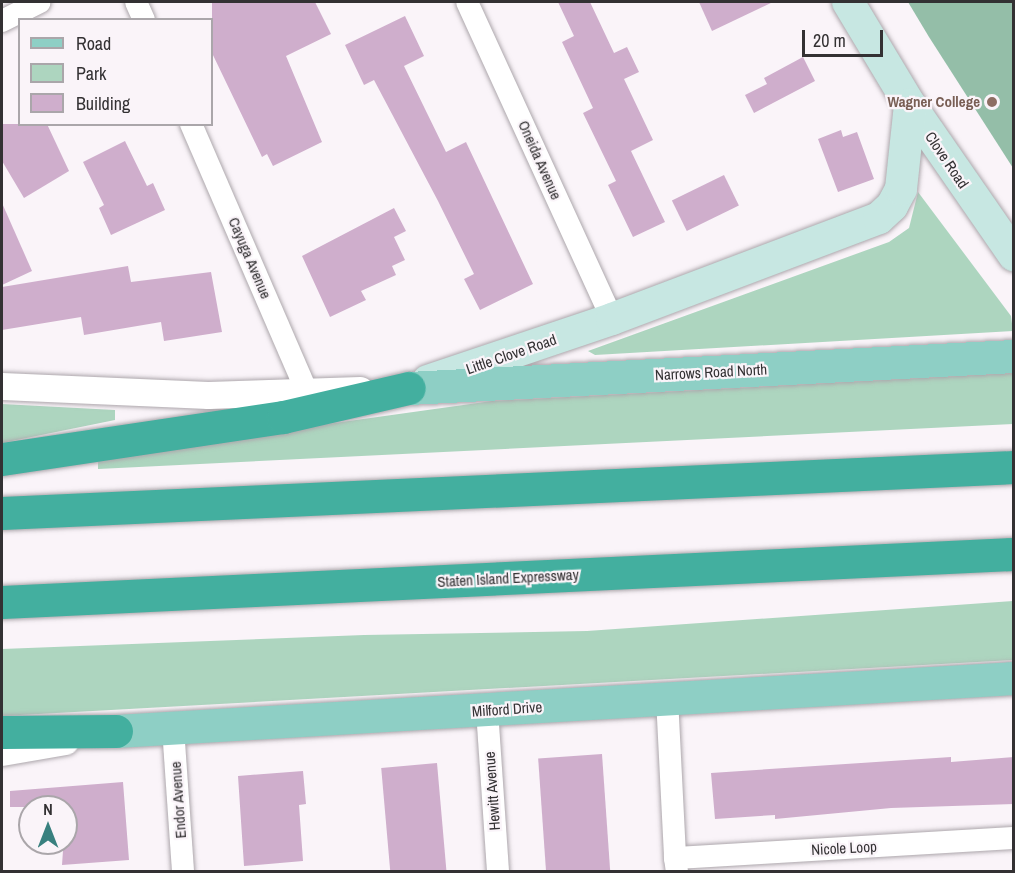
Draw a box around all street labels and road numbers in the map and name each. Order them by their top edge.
street label: Oneida Avenue [514,117,566,203]
street label: Clove Road [922,128,972,192]
street label: Cayuga Avenue [225,214,275,302]
street label: Little Clove Road [463,330,559,378]
street label: Narrows Road North [655,360,767,384]
street label: Staten Island Expressway [437,565,579,591]
street label: Milford Drive [471,698,543,720]
street label: Hewitt Avenue [480,751,504,831]
street label: Endor Avenue [166,761,190,839]
street label: Nicole Loop [811,837,877,859]

